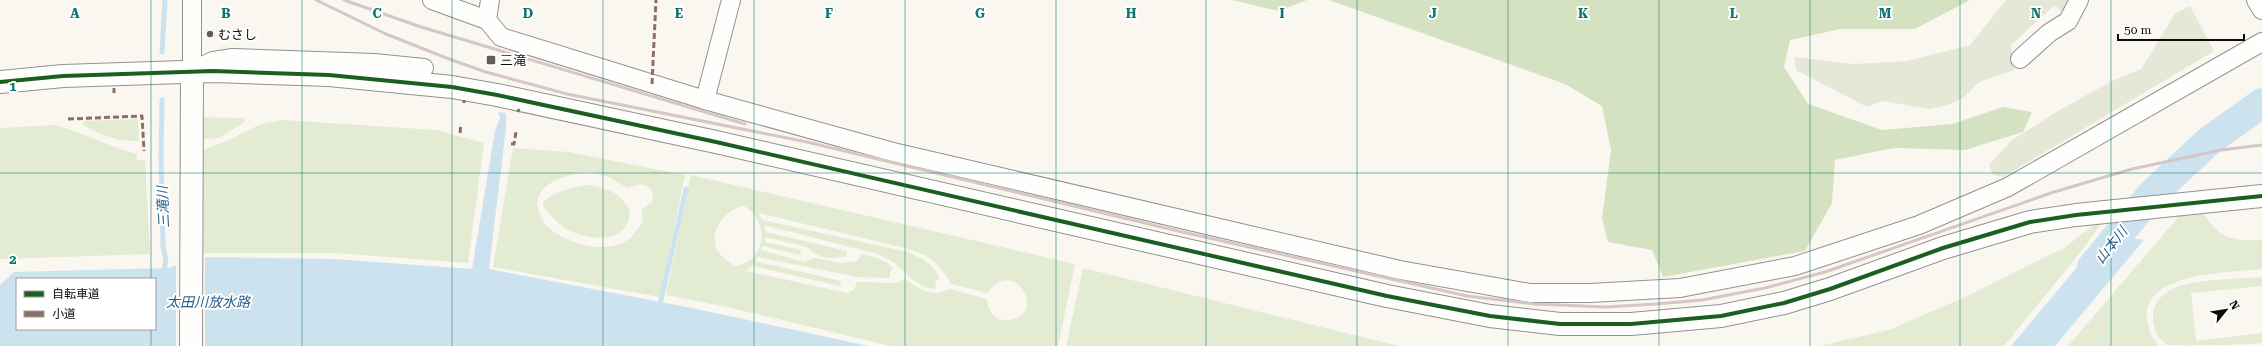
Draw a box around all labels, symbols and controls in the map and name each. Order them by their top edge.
text: A [70,6,80,21]
text: B [221,6,231,21]
text: C [372,6,382,21]
text: D [523,6,533,21]
text: E [675,6,683,21]
text: F [825,6,833,21]
text: G [975,6,985,21]
text: H [1126,6,1137,21]
text: I [1279,6,1285,21]
text: J [1429,6,1437,21]
text: K [1578,6,1589,21]
text: L [1730,6,1738,21]
text: M [1879,6,1892,21]
text: N [2031,6,2041,21]
scale bar [2118,16,2244,42]
text: 50 m [2124,23,2151,37]
place label: むさし [218,27,257,42]
marker: むさし [205,29,215,39]
place label: 三滝 [500,53,526,68]
marker: 三滝 [485,54,497,66]
text: 1 [9,79,17,94]
water label: 三滝川 [154,184,172,228]
water label: 山本川 [2092,222,2132,266]
text: 2 [9,252,17,267]
legend [16,278,156,330]
text: 自転車道 [52,287,100,301]
north arrow [2206,290,2246,330]
water label: 太田川放水路 [166,294,251,310]
text: N [2226,298,2242,313]
text: 小道 [52,307,76,321]

